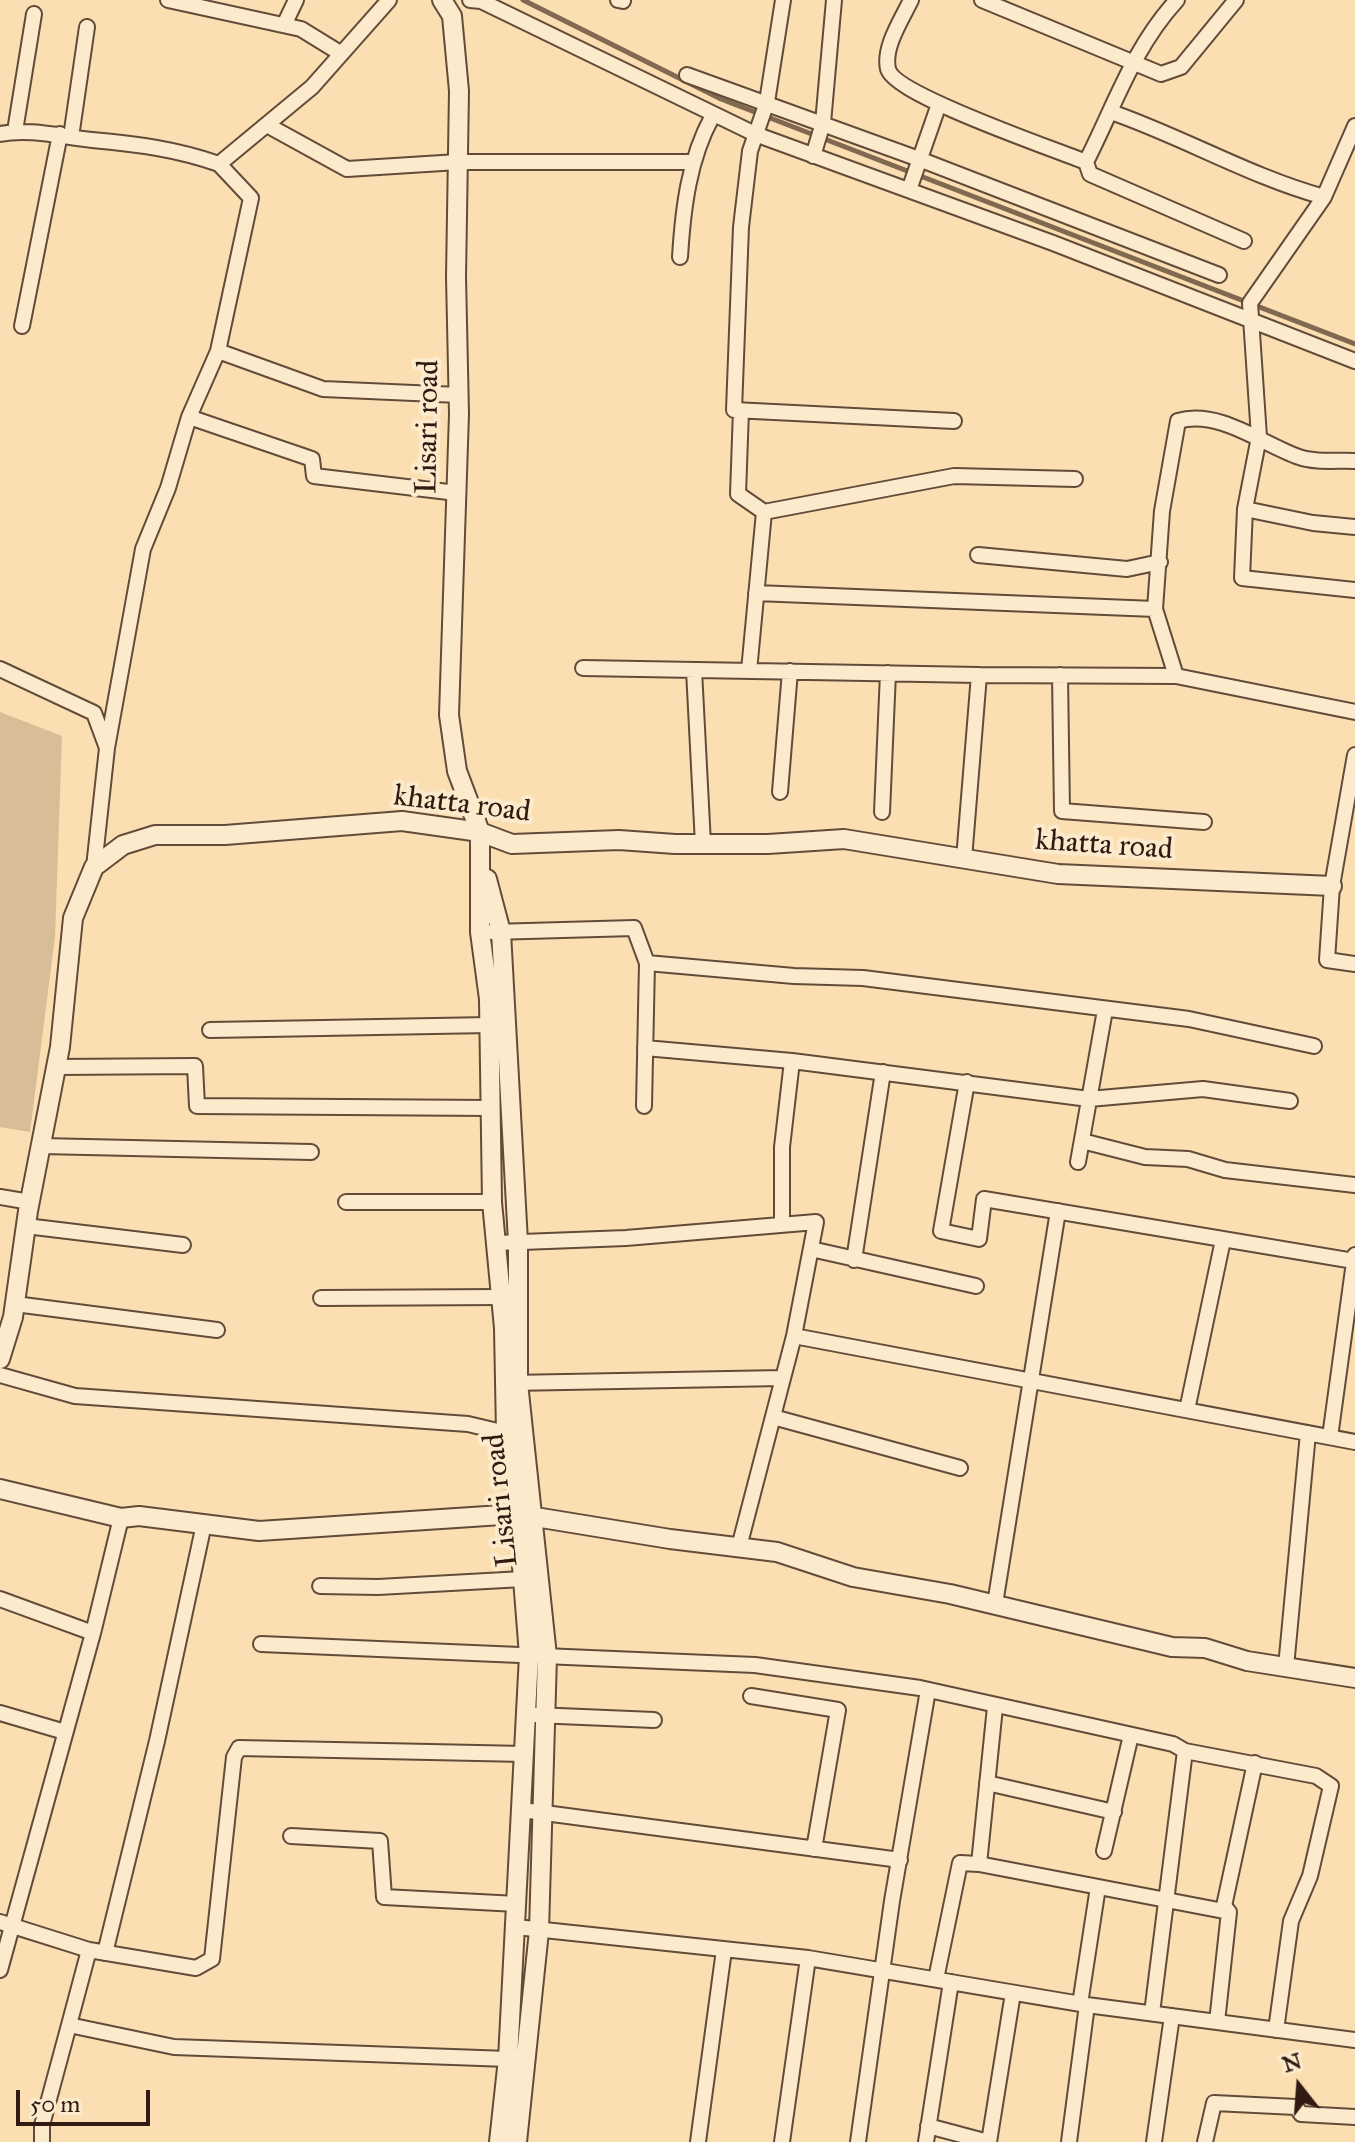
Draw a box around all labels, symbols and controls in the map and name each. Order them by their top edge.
street label: Lisari road [410,360,448,494]
street label: khatta road [391,779,533,831]
street label: khatta road [1034,823,1174,869]
street label: Lisari road [477,1431,527,1569]
north arrow [1259,2046,1339,2126]
text: N [1279,2047,1305,2078]
scale bar [20,2074,154,2124]
text: 50 m [30,2089,80,2119]

